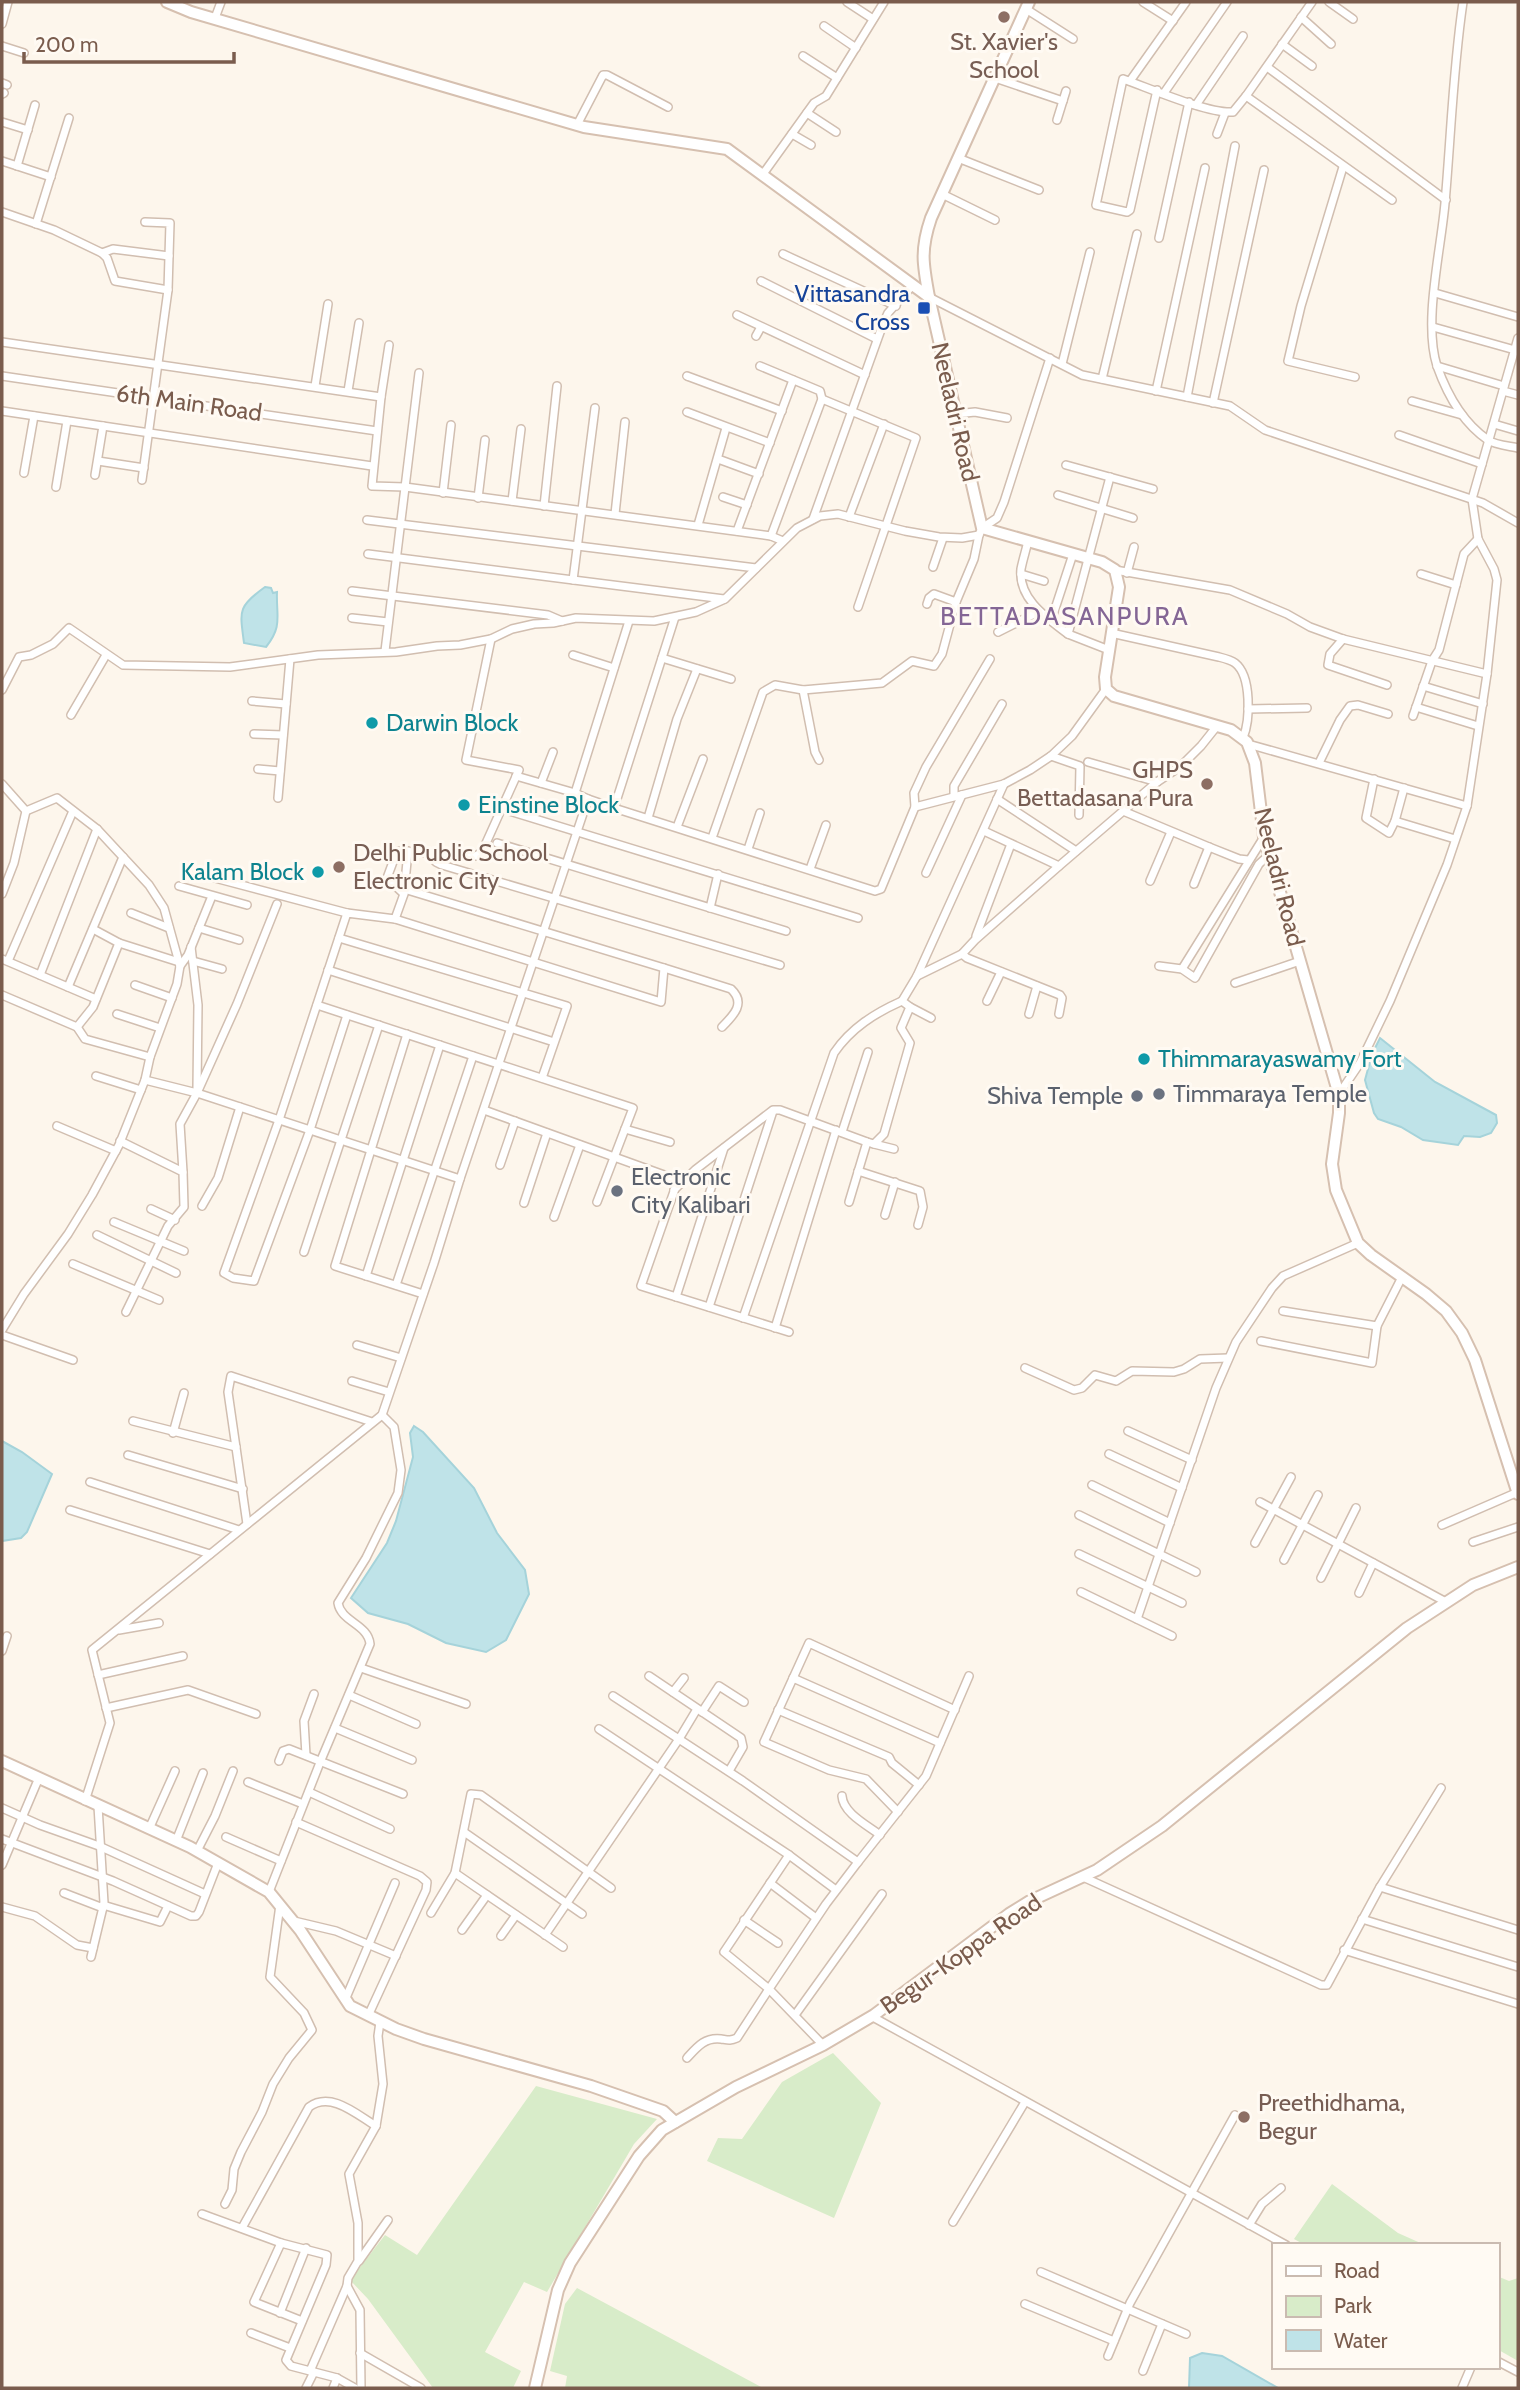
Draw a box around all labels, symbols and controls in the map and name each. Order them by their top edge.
marker: St. Xavier's School [996,9,1012,25]
scale bar [24,21,234,65]
place label: St. Xavier's School [950,27,1058,84]
text: 200 m [35,32,98,57]
place label: Vittasandra Cross [794,279,910,336]
marker: Vittasandra Cross [916,300,932,316]
street label: Neeladri Road [925,340,986,484]
street label: 6th Main Road [114,378,264,427]
district label: BETTADASANPURA [940,600,1190,632]
place label: Darwin Block [386,708,518,737]
marker: Darwin Block [364,715,380,731]
place label: GHPS Bettadasana Pura [1017,755,1193,812]
marker: GHPS Bettadasana Pura [1199,776,1215,792]
place label: Einstine Block [478,790,619,819]
marker: Einstine Block [456,797,472,813]
street label: Neeladri Road [1248,805,1311,949]
place label: Delhi Public School Electronic City [353,838,549,895]
place label: Kalam Block [181,857,304,886]
marker: Delhi Public School Electronic City [331,859,347,875]
marker: Kalam Block [310,864,326,880]
place label: Thimmarayaswamy Fort [1158,1044,1402,1073]
marker: Thimmarayaswamy Fort [1136,1051,1152,1067]
place label: Timmaraya Temple [1173,1079,1367,1108]
place label: Shiva Temple [987,1081,1123,1110]
marker: Timmaraya Temple [1151,1086,1167,1102]
marker: Shiva Temple [1129,1088,1145,1104]
place label: Electronic City Kalibari [631,1162,751,1219]
marker: Electronic City Kalibari [609,1183,625,1199]
street label: Begur-Koppa Road [875,1887,1047,2020]
place label: Preethidhama, Begur [1258,2088,1405,2145]
marker: Preethidhama, Begur [1236,2109,1252,2125]
legend [1272,2243,1499,2369]
text: Road [1334,2258,1380,2283]
text: Park [1334,2293,1372,2318]
text: Water [1334,2328,1388,2353]

